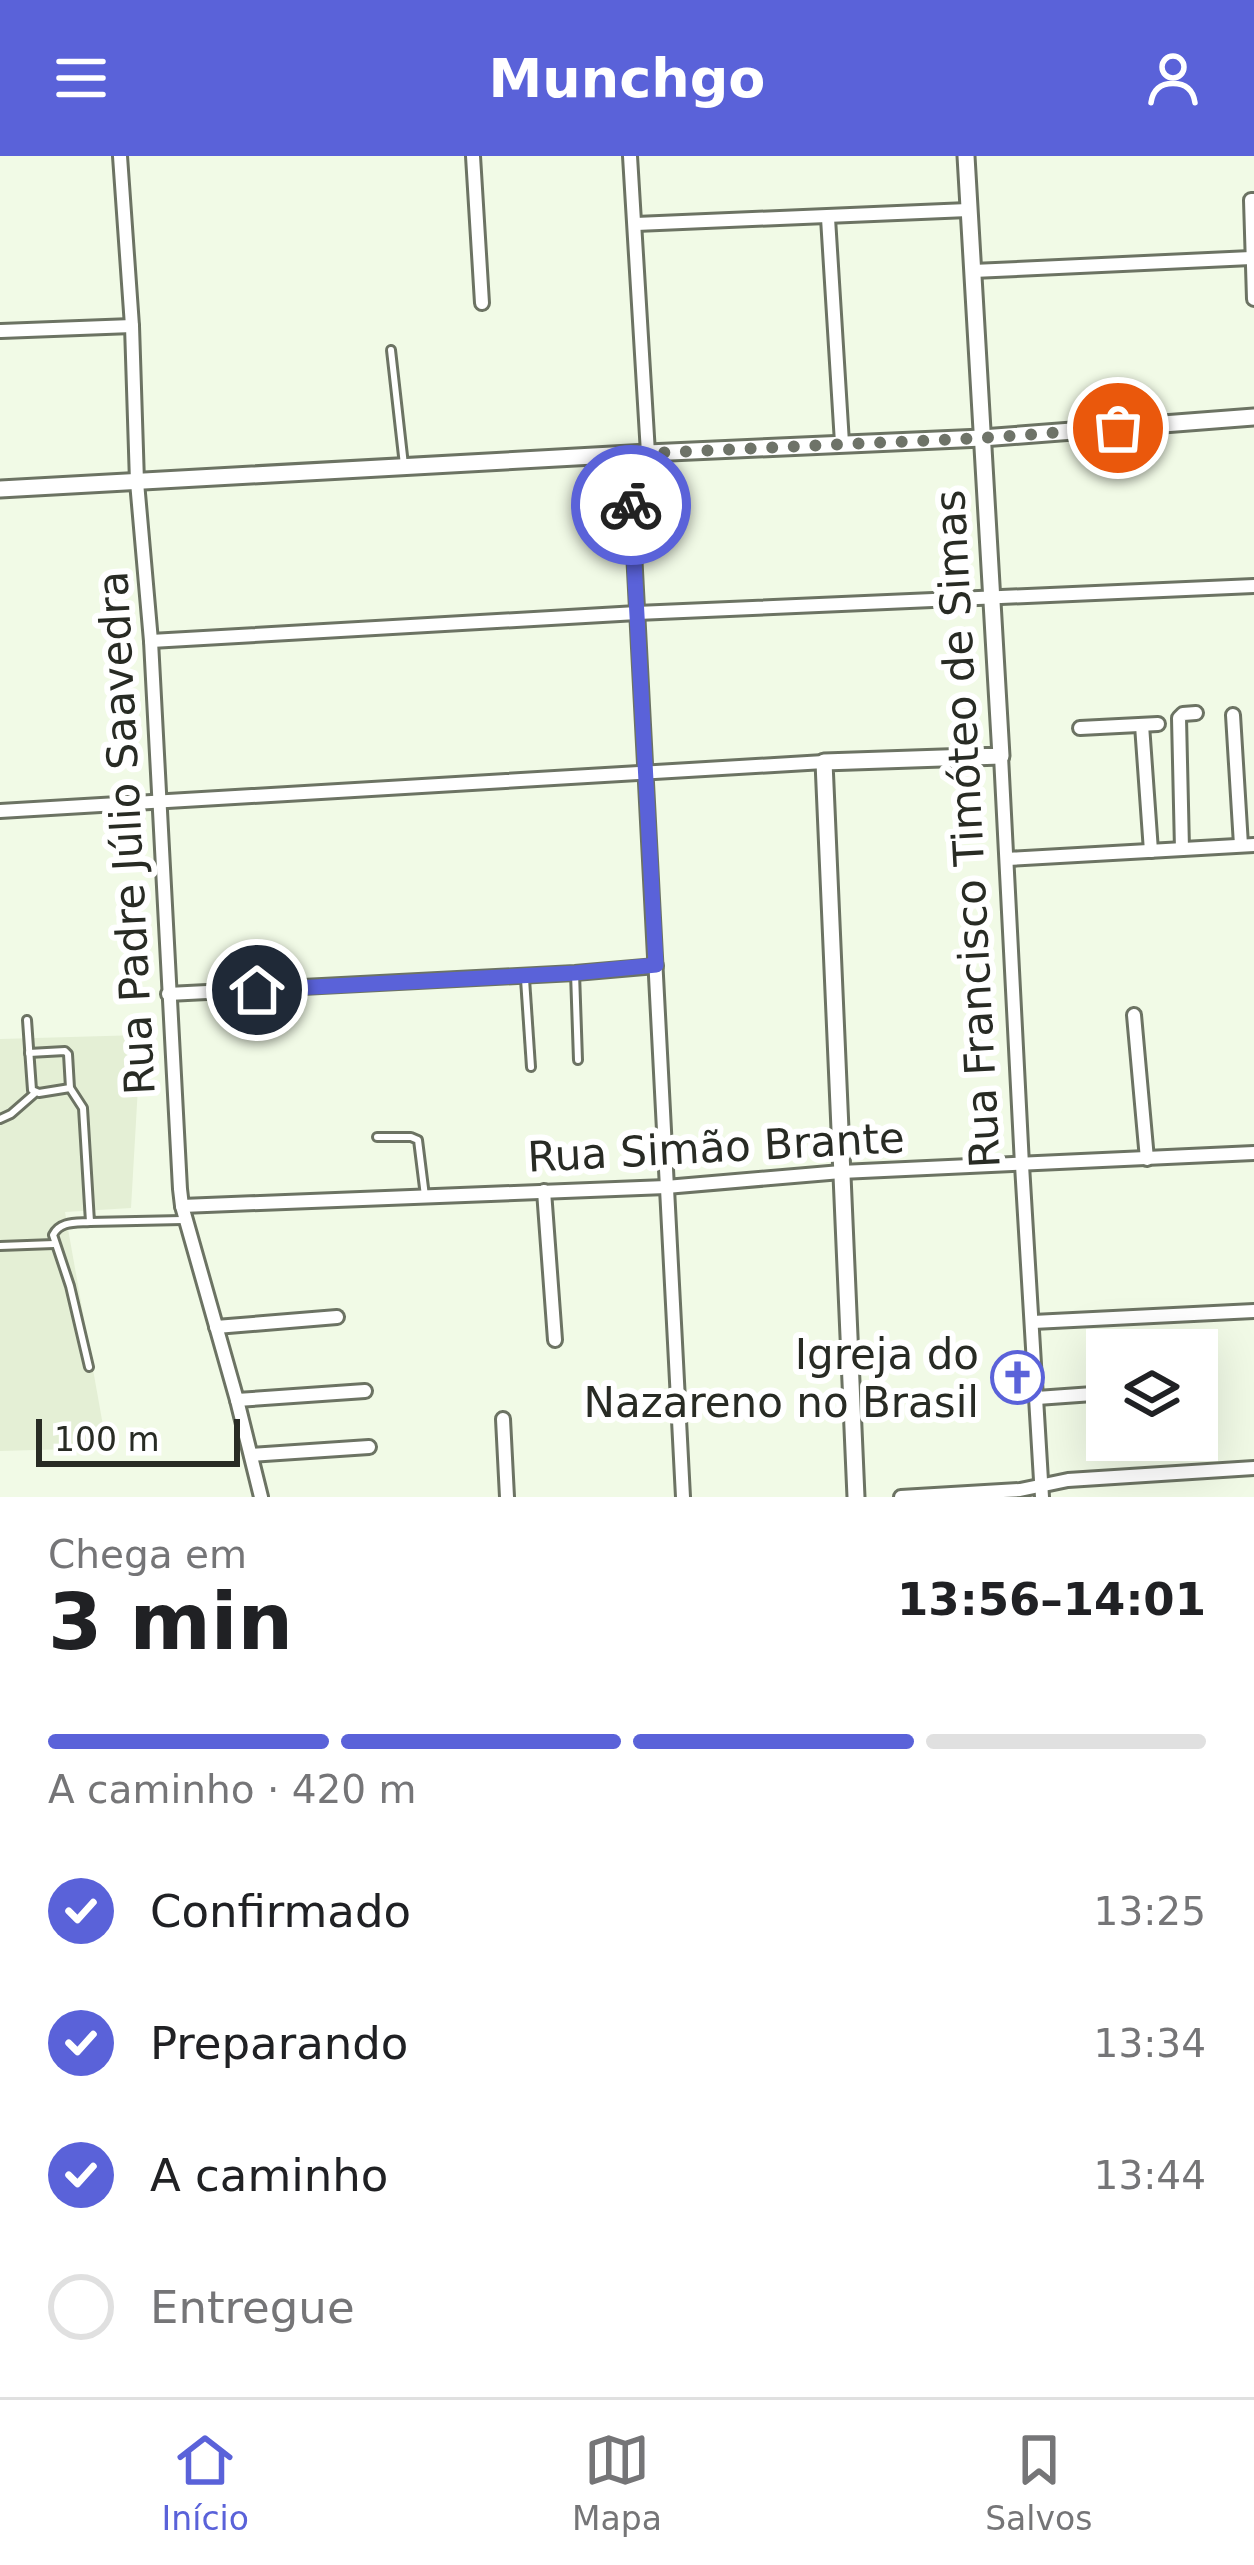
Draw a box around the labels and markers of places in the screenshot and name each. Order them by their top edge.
pin [1067,377,1169,479]
pin [206,939,308,1041]
place label: Igreja do Nazareno no Brasil [584,1330,979,1427]
church icon: Igreja do Nazareno no Brasil [990,1350,1046,1406]

